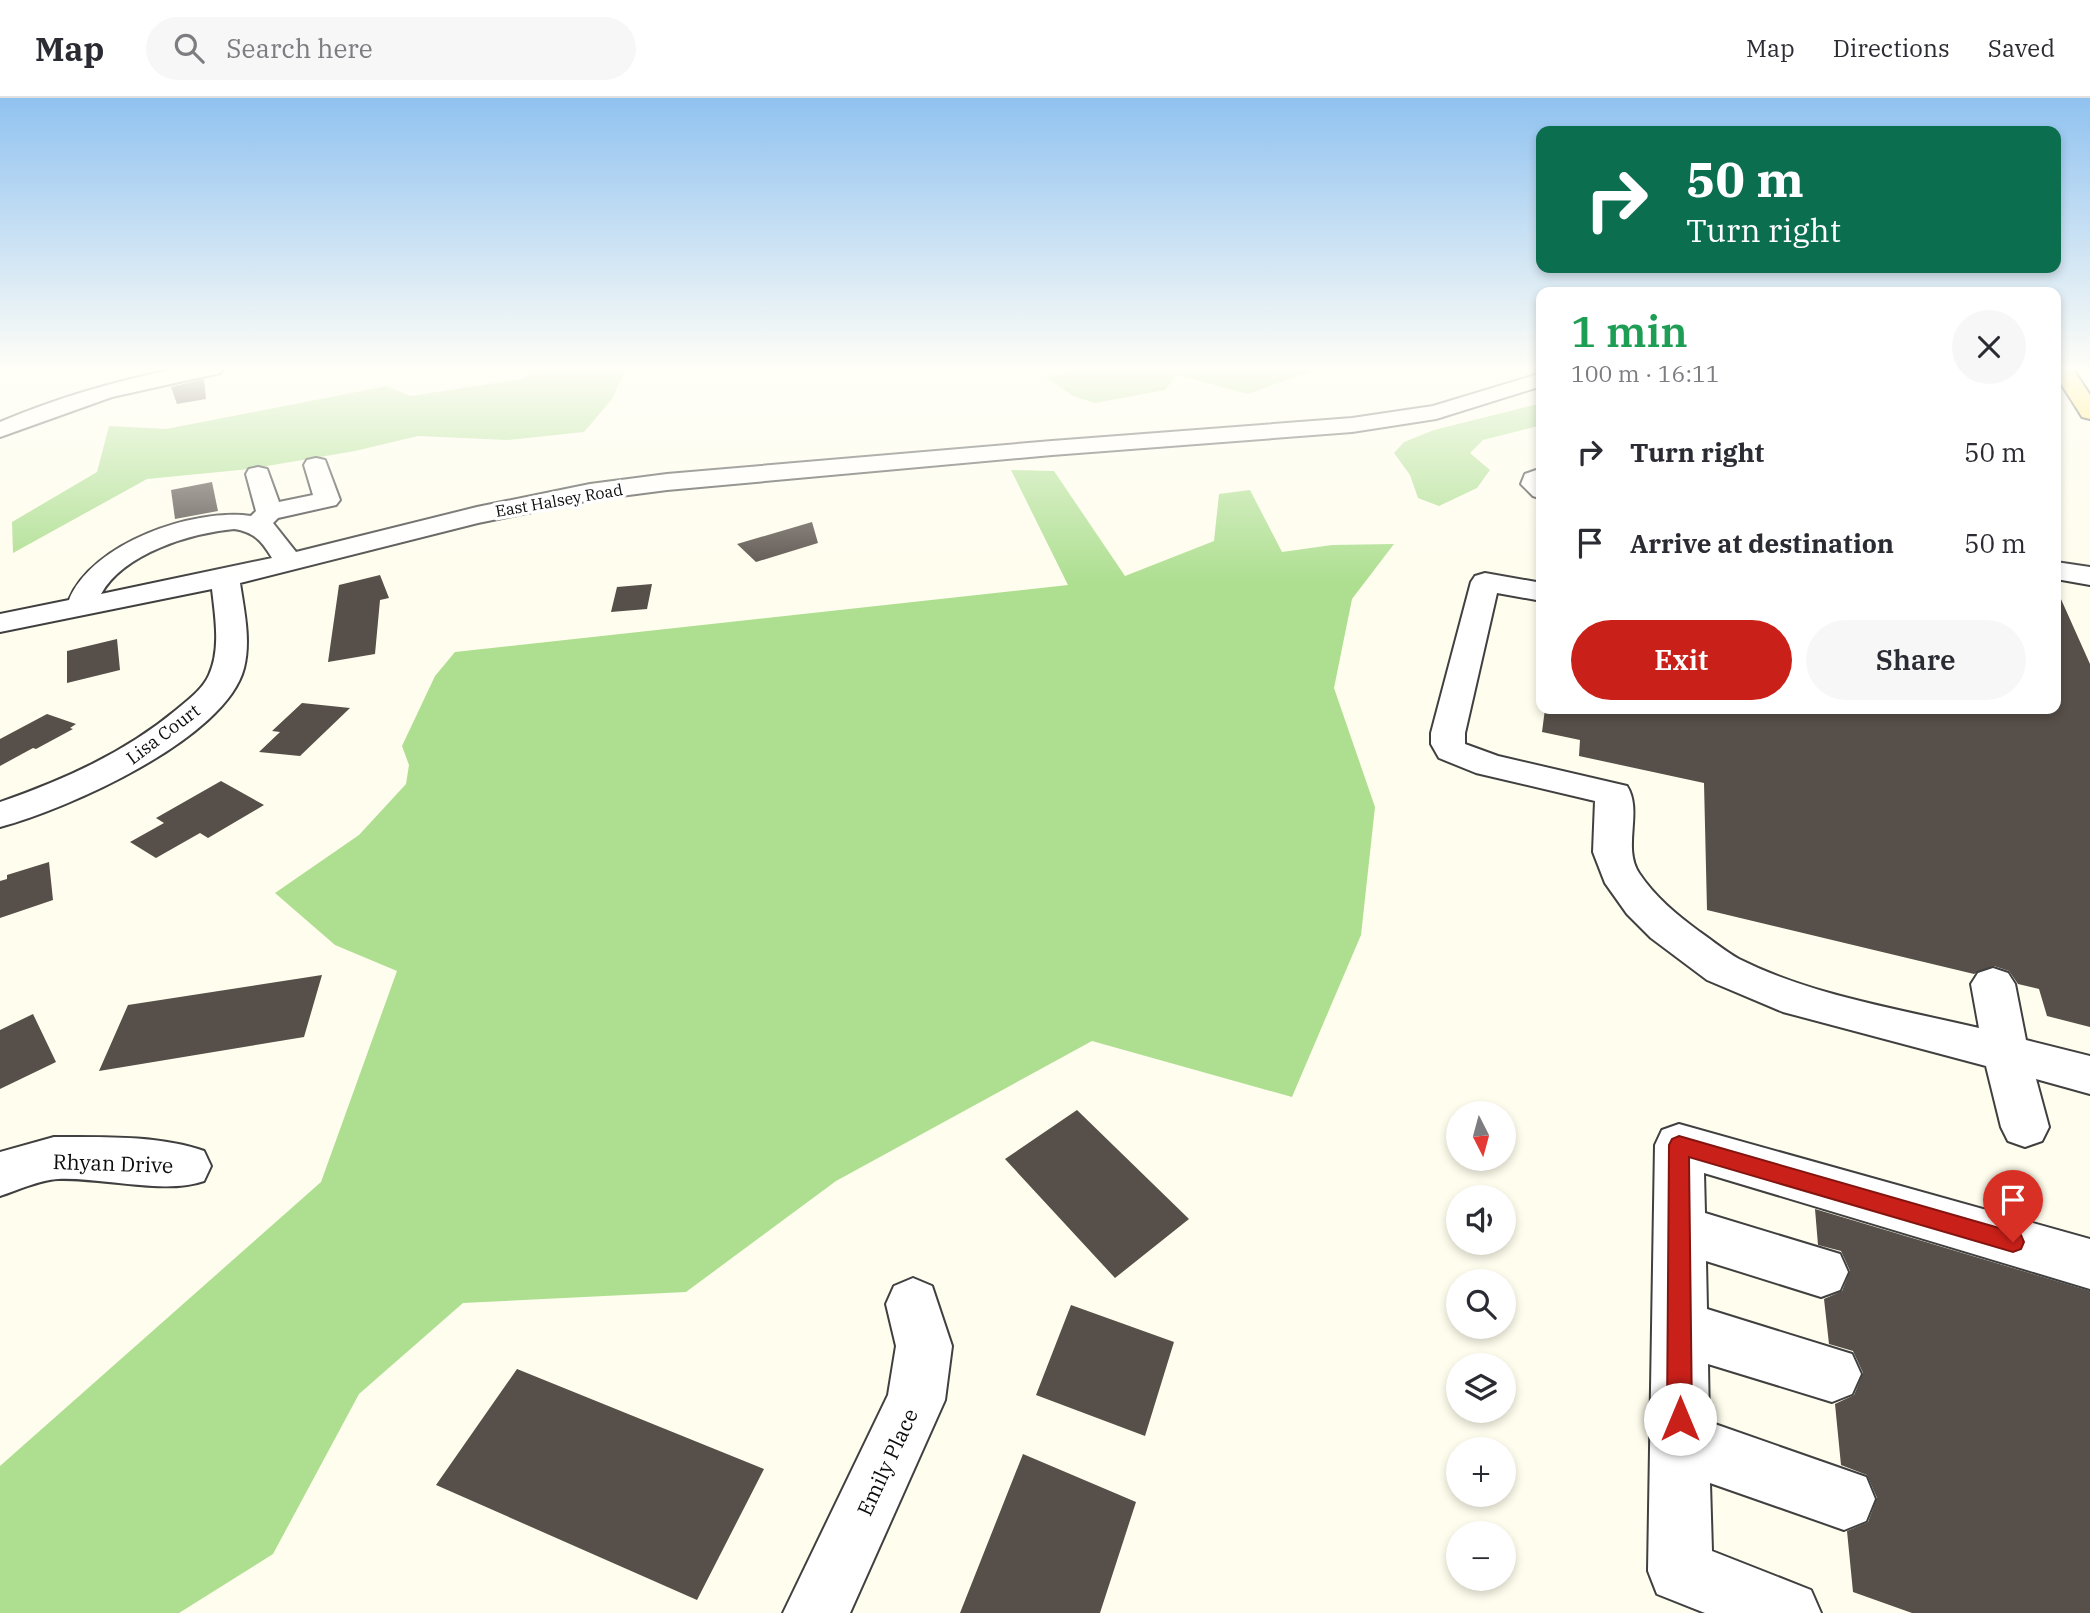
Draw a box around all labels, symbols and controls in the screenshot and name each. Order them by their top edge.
search box [146,17,636,80]
text: Map [35,27,104,70]
icon: search [170,29,208,67]
text: Search here [226,31,373,65]
text: Map [1746,32,1795,64]
text: Directions [1833,32,1950,64]
text: Saved [1988,32,2055,64]
text: 50 m [1686,147,1804,210]
icon: right [1571,154,1662,245]
text: Turn right [1686,209,1841,251]
text: 1 min [1571,304,1688,359]
button: close [1952,310,2026,384]
text: 100 m · 16:11 [1571,358,1720,388]
icon: right [1571,433,1609,471]
text: Turn right [1630,435,1764,469]
text: 50 m [1964,435,2026,469]
street label: East Halsey Road [494,479,624,521]
icon: arrive [1571,524,1609,562]
text: Arrive at destination [1630,526,1894,560]
text: 50 m [1964,526,2026,560]
button: Exit [1571,620,1792,700]
button: Share [1806,620,2026,700]
street label: Lisa Court [122,699,204,769]
north arrow [1446,1101,1516,1171]
map controls [1446,1101,1516,1591]
street label: Rhyan Drive [52,1147,174,1179]
pin [1983,1170,2043,1242]
icon: arrive [1994,1181,2032,1219]
button: sound [1446,1185,1516,1255]
button: search [1446,1269,1516,1339]
button: layers [1446,1353,1516,1423]
position arrow [1643,1382,1717,1456]
street label: Emily Place [850,1404,924,1520]
button: + [1446,1437,1516,1507]
button: − [1446,1521,1516,1591]

